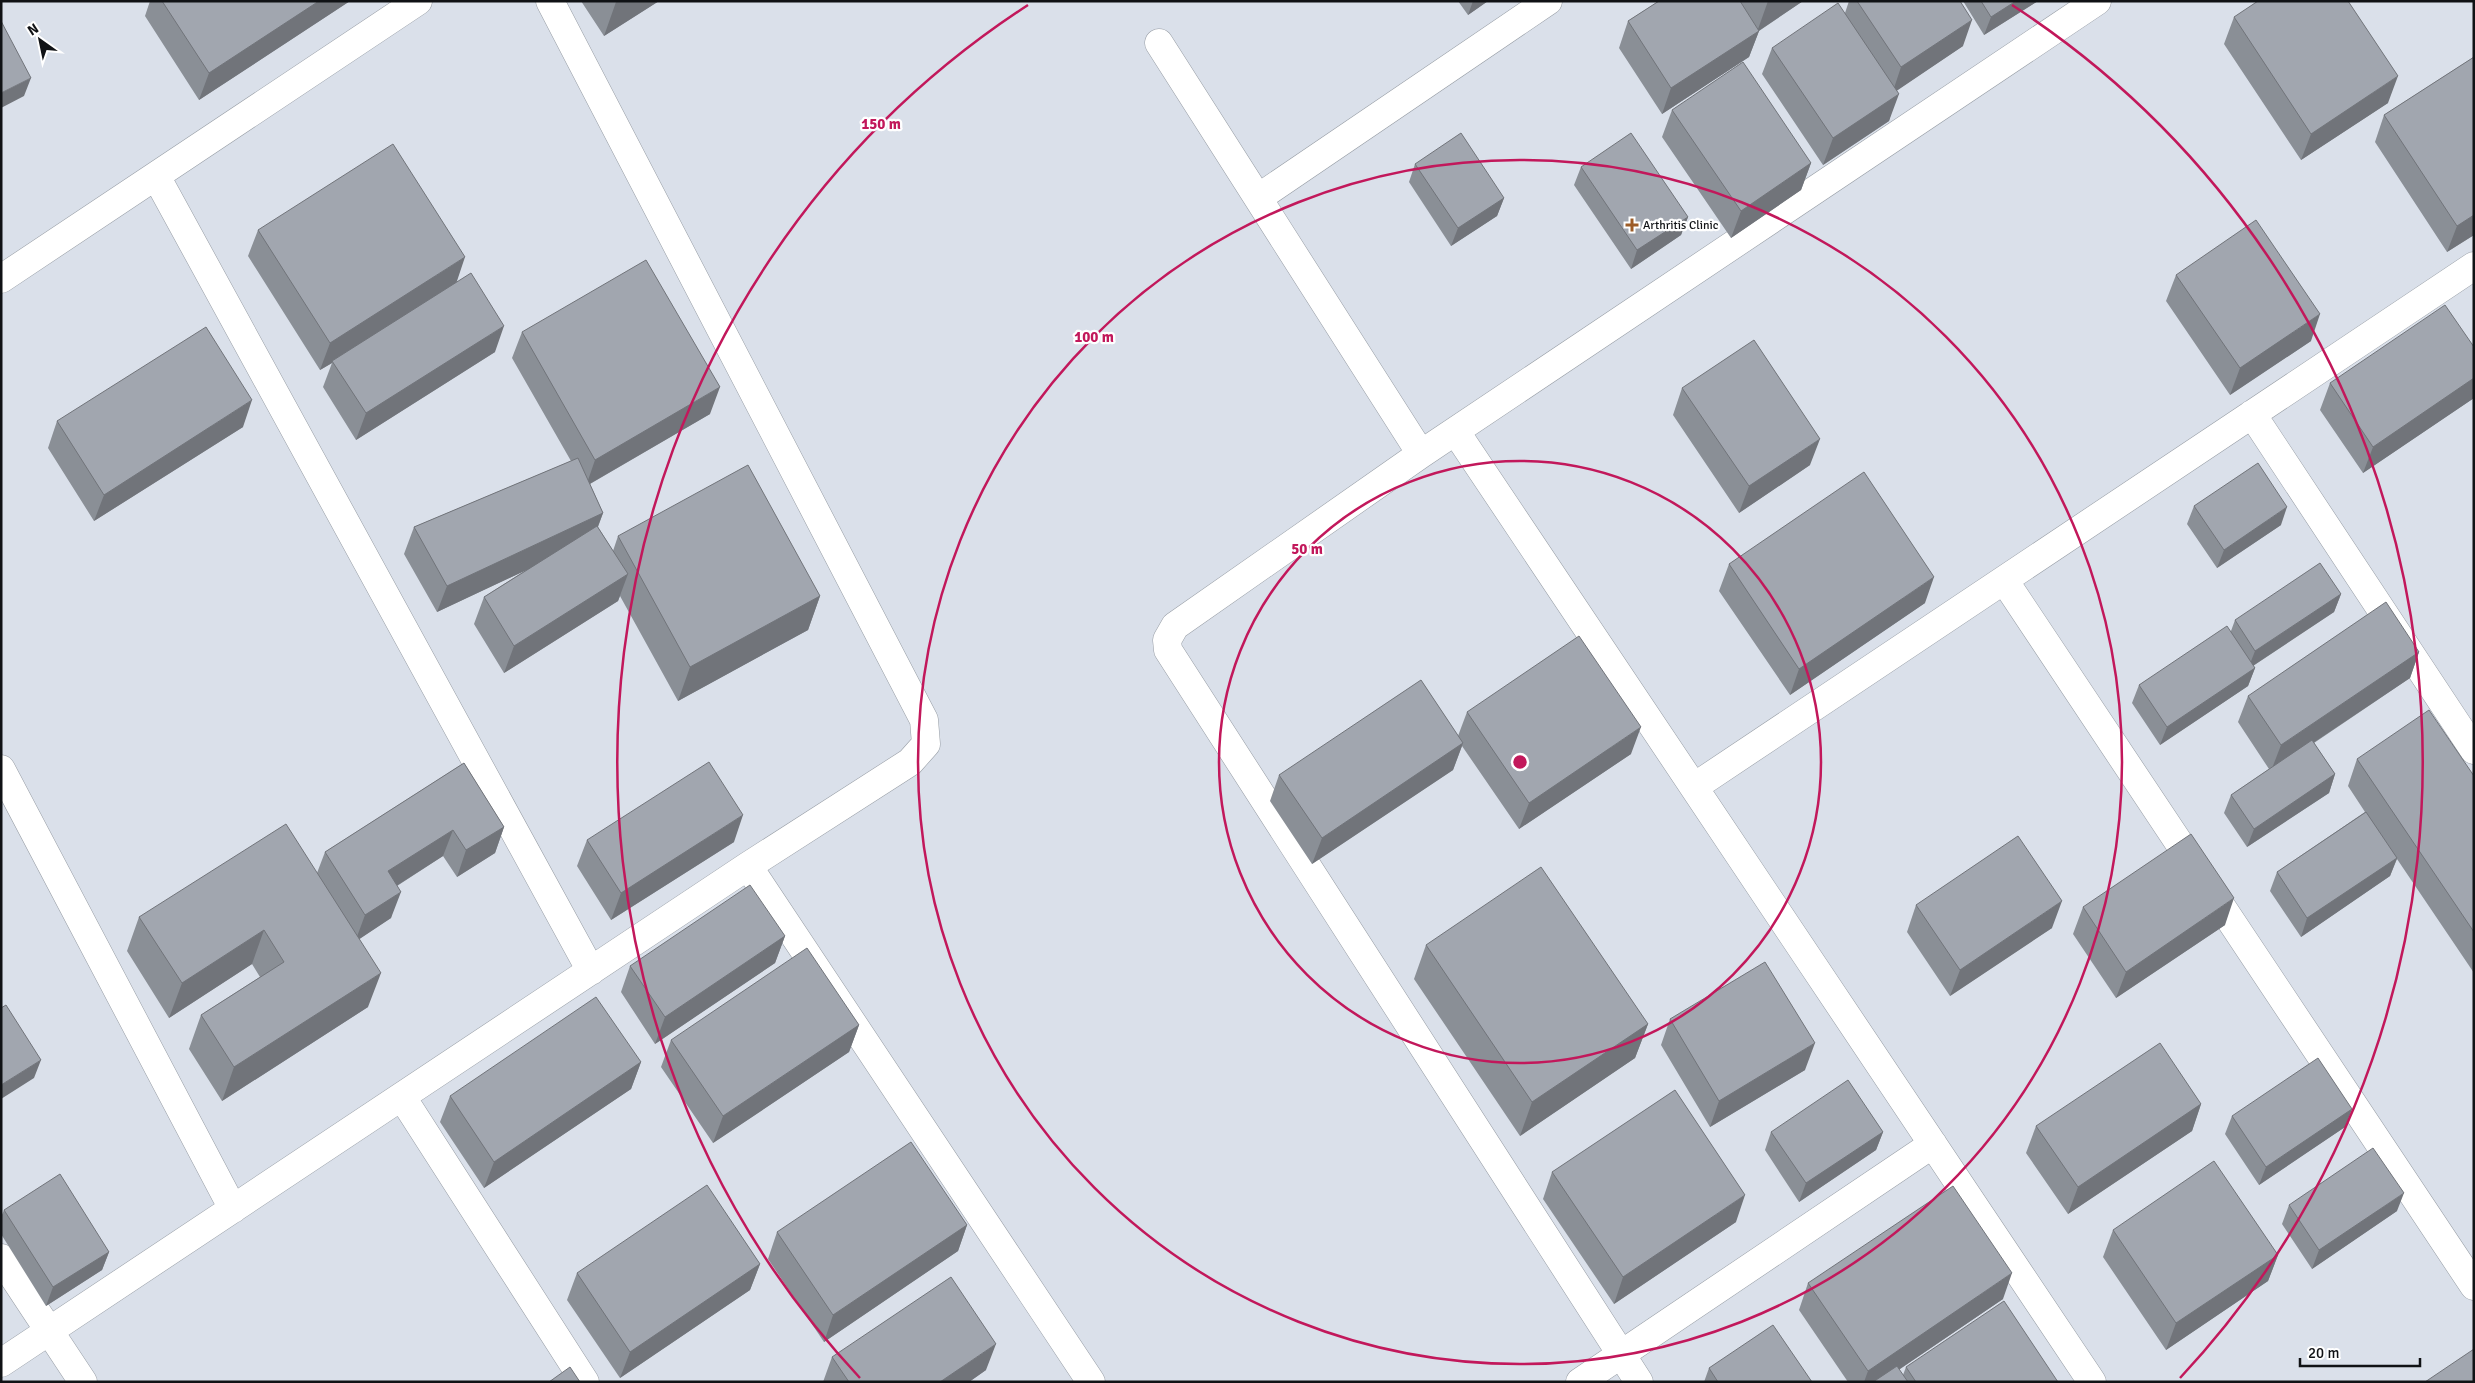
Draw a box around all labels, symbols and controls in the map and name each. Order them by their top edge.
north arrow [15,15,65,65]
text: N [24,20,42,39]
text: 150 m [861,115,901,133]
marker: Arthritis Clinic [1625,218,1639,232]
place label: Arthritis Clinic [1643,218,1719,233]
text: 100 m [1074,328,1114,346]
text: 50 m [1291,540,1323,558]
centre of rings [1511,753,1529,771]
scale bar [2300,1336,2420,1368]
text: 20 m [2308,1344,2339,1362]

